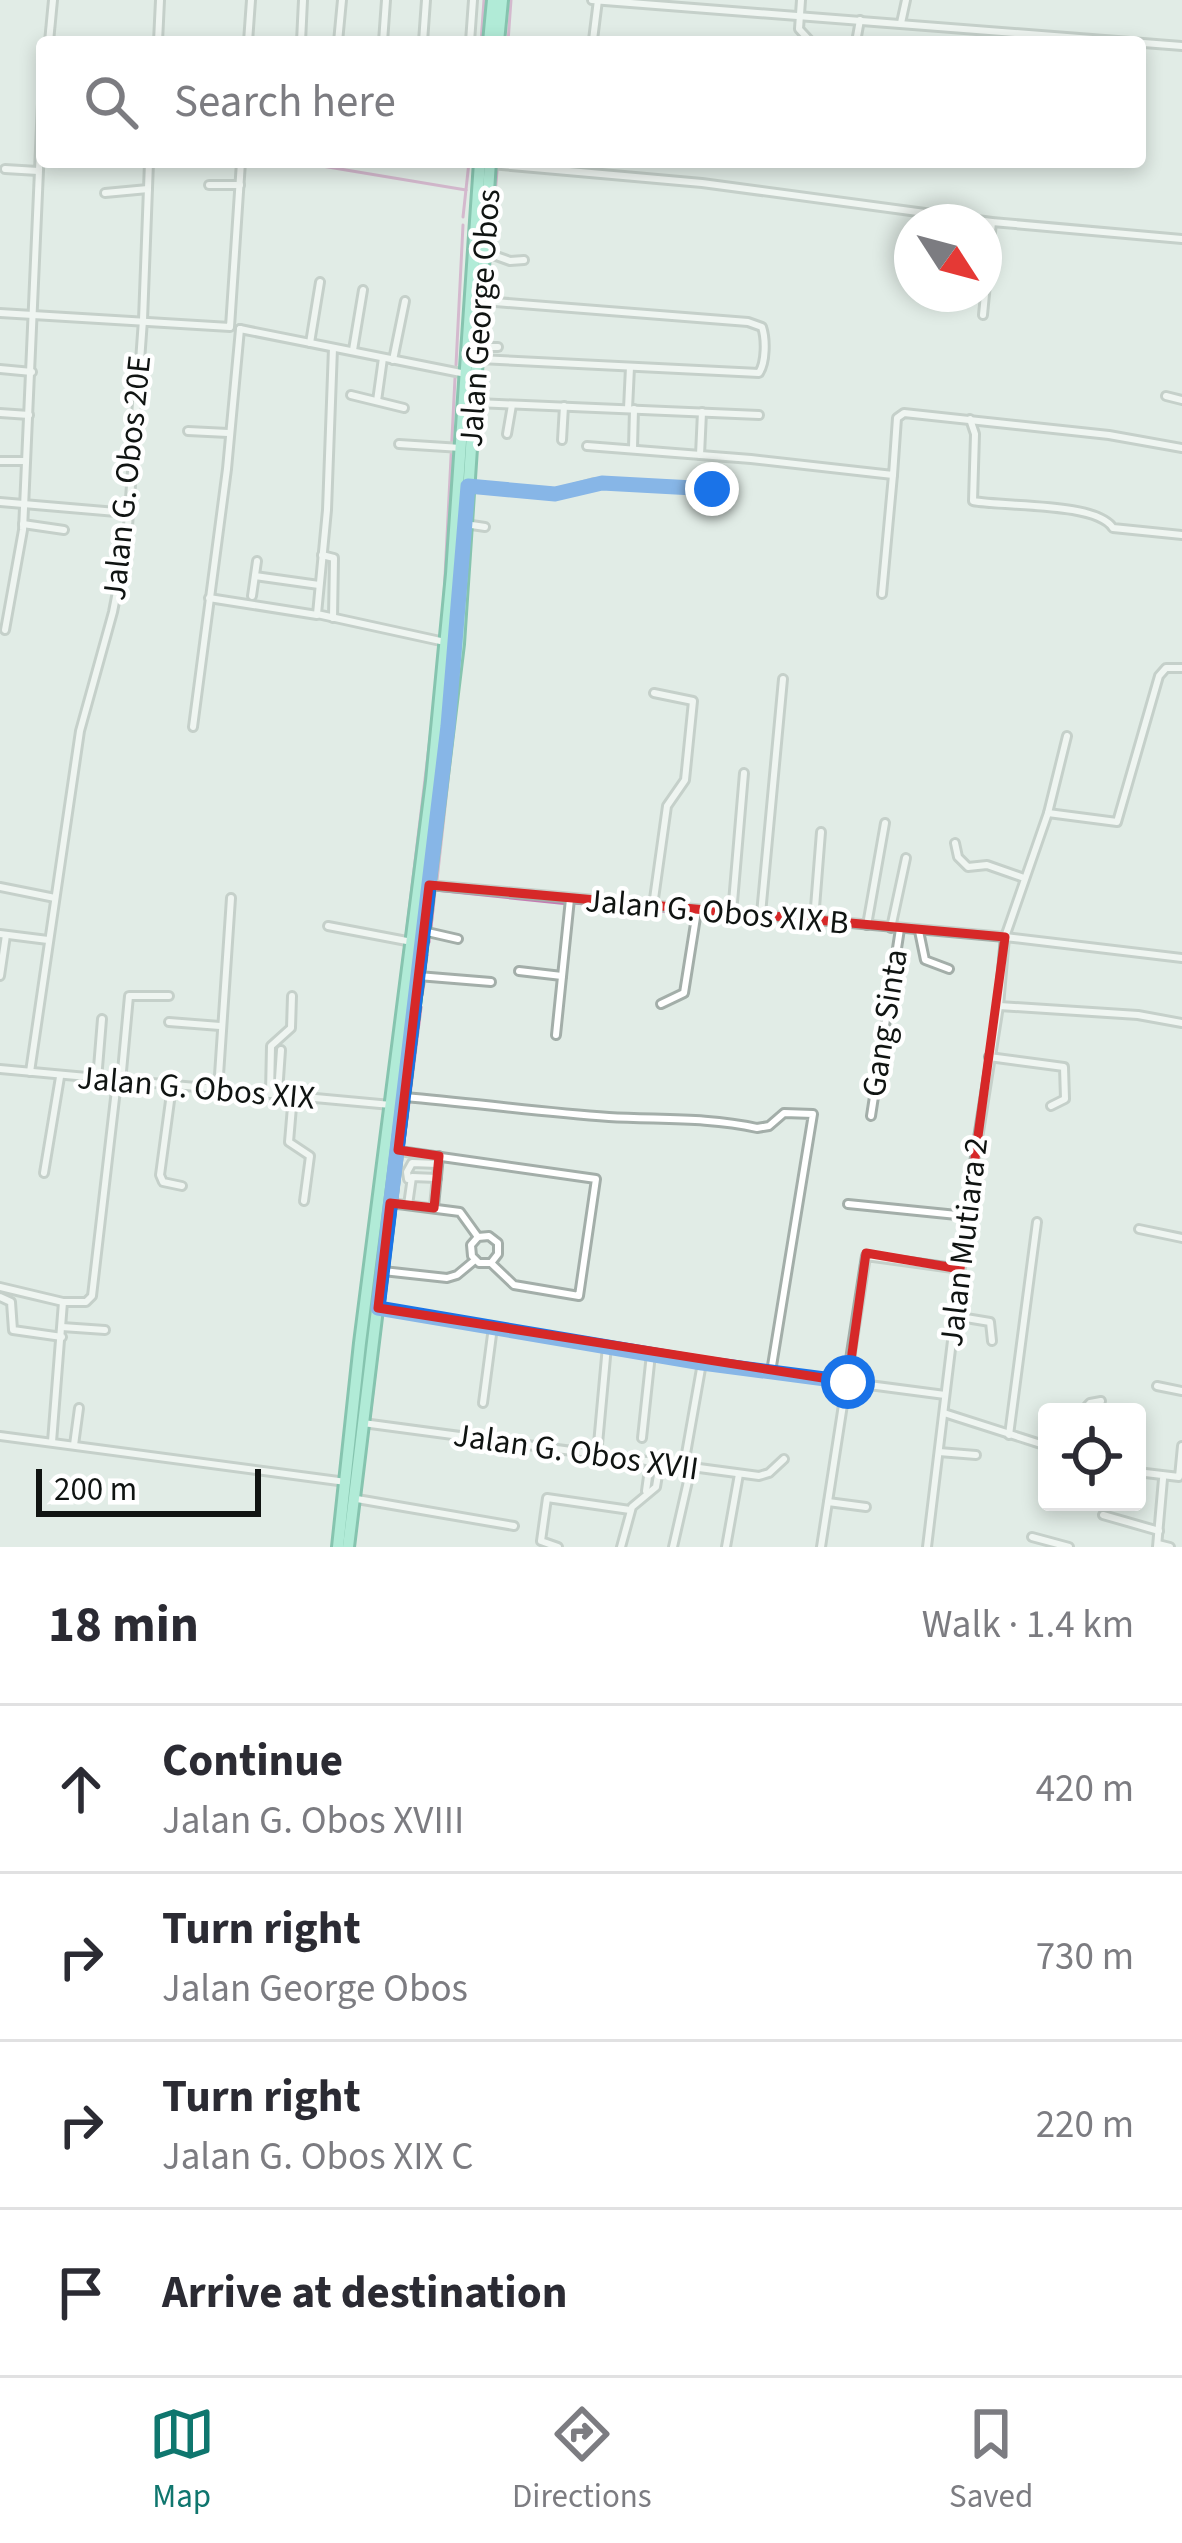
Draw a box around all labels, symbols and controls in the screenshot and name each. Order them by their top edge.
search box [36,36,1146,168]
icon: search [78,69,144,135]
text: Search here [174,70,396,134]
street label: Jalan George Obos [448,187,512,449]
north arrow [894,204,1002,312]
street label: Jalan G. Obos 20E [91,353,163,603]
route end [685,462,739,516]
street label: Jalan G. Obos XIX B [583,877,851,947]
street label: Gang Sinta [850,946,920,1100]
street label: Jalan G. Obos XIX [75,1054,317,1122]
street label: Jalan Mutiara 2 [928,1135,1000,1349]
route start [821,1355,875,1409]
map controls [1038,1403,1146,1511]
button: locate [1038,1403,1146,1511]
street label: Jalan G. Obos XVII [450,1412,702,1492]
scale bar [36,1463,261,1516]
text: 200 m [54,1466,137,1513]
text: 18 min [48,1589,199,1661]
text: Walk · 1.4 km [922,1597,1134,1653]
text: Continue [162,1729,343,1793]
icon: ahead [48,1756,114,1822]
text: 420 m [1036,1761,1134,1817]
text: Jalan G. Obos XVIII [162,1793,464,1849]
text: Turn right [162,1897,361,1961]
icon: right [48,1924,114,1990]
text: 730 m [1036,1929,1134,1985]
text: Jalan George Obos [162,1961,468,2017]
text: Turn right [162,2065,361,2129]
icon: right [48,2092,114,2158]
text: 220 m [1036,2097,1134,2153]
text: Jalan G. Obos XIX C [162,2129,474,2185]
icon: arrive [48,2260,114,2326]
text: Arrive at destination [162,2261,567,2325]
tab: Map [149,2401,215,2520]
tab: Directions [512,2401,652,2520]
tab: Saved [949,2401,1033,2520]

